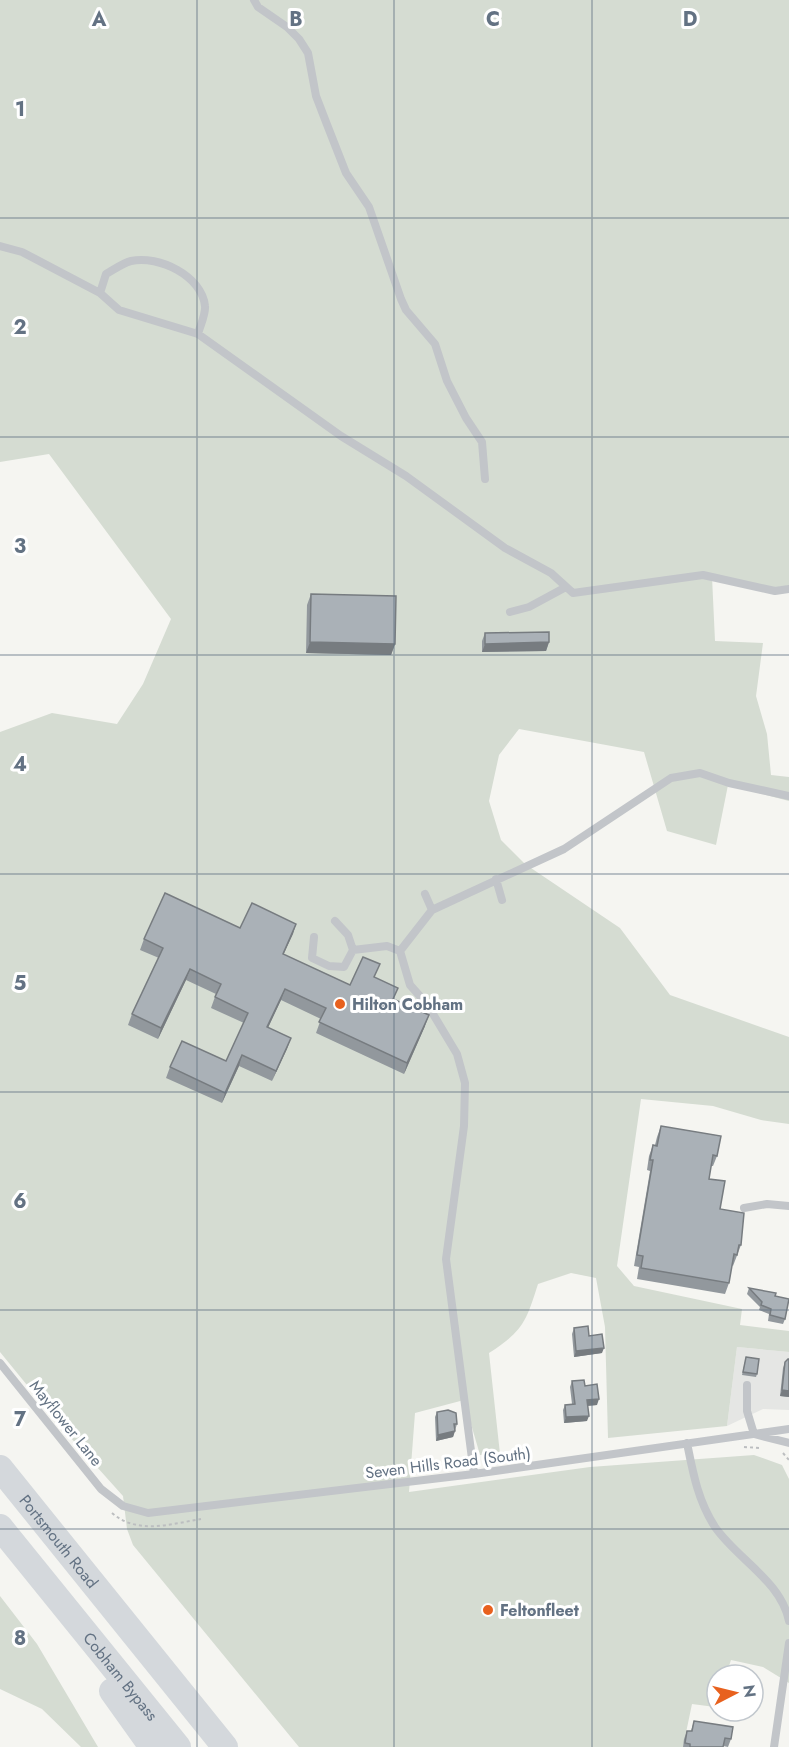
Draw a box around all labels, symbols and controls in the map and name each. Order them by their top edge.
text: A [91,5,107,34]
text: B [289,5,303,34]
text: C [486,5,500,34]
text: D [683,5,697,34]
text: 1 [15,95,25,124]
text: 2 [13,313,27,342]
text: 3 [14,532,26,561]
text: 4 [13,750,27,779]
text: 5 [14,969,27,998]
place label: Hilton Cobham [352,993,463,1016]
marker: Hilton Cobham [333,997,347,1011]
text: 6 [13,1187,27,1216]
street label: Mayflower Lane [24,1375,108,1471]
text: 7 [14,1405,27,1434]
street label: Seven Hills Road (South) [364,1441,532,1485]
street label: Portsmouth Road [14,1490,104,1593]
place label: Feltonfleet [500,1599,580,1622]
marker: Feltonfleet [481,1603,495,1617]
text: 8 [14,1624,26,1653]
street label: Cobham Bypass [78,1627,164,1725]
north arrow [705,1663,765,1723]
text: N [737,1684,762,1699]

